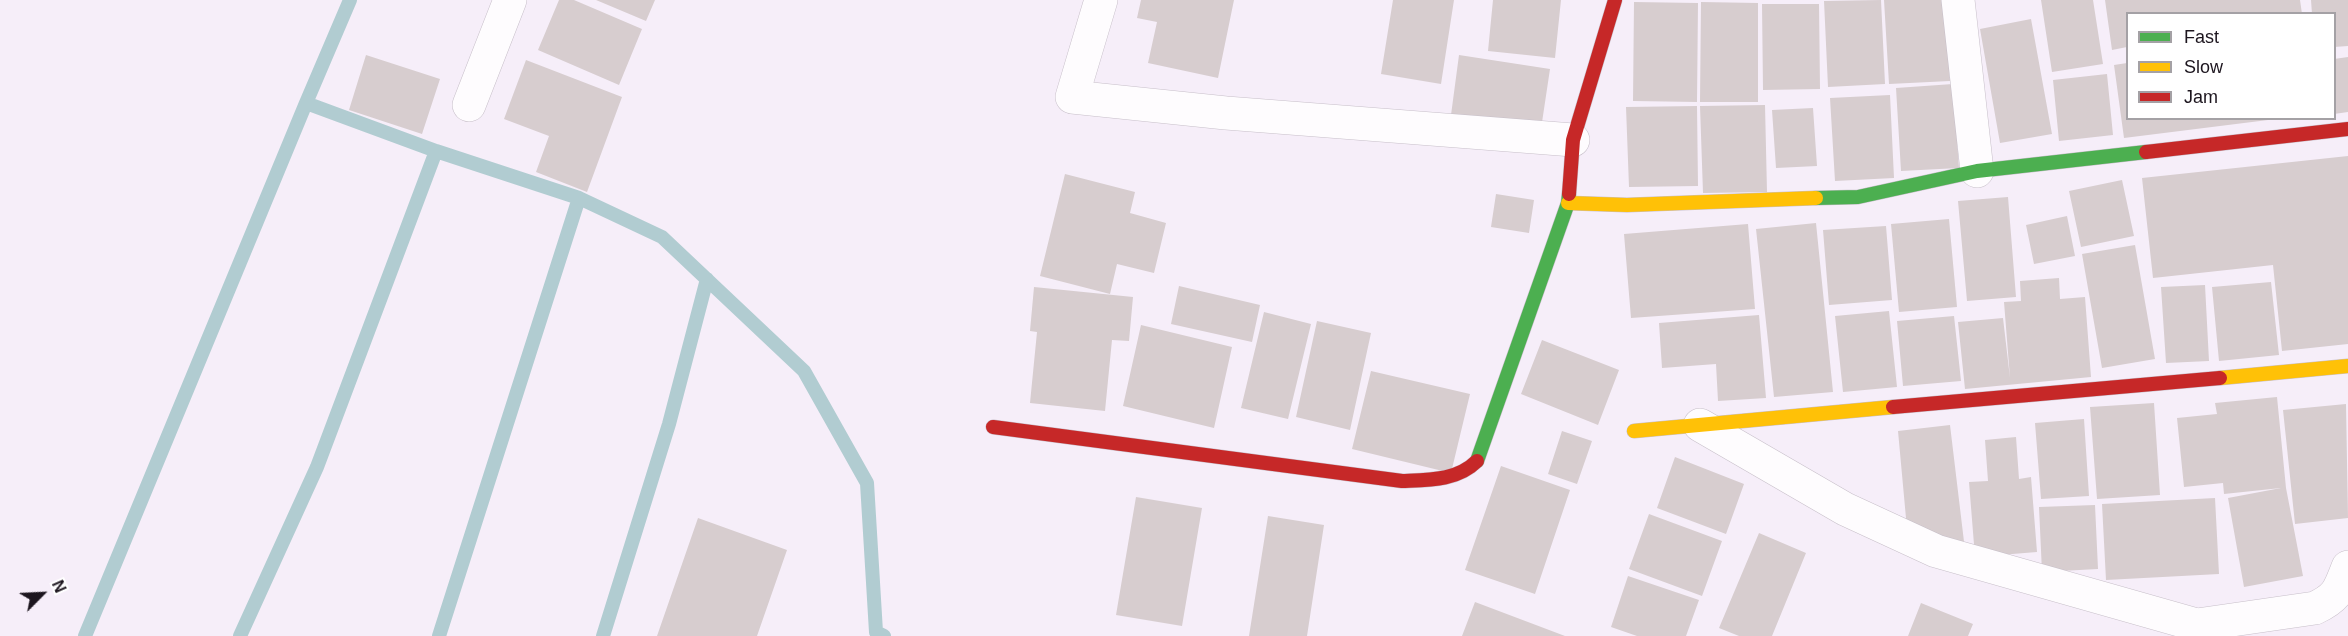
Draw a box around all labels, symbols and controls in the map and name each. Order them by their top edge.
legend [2126,12,2336,120]
text: Fast [2184,27,2219,47]
text: Slow [2184,57,2223,77]
text: Jam [2184,87,2218,107]
north arrow [12,564,72,624]
text: N [49,578,69,595]

